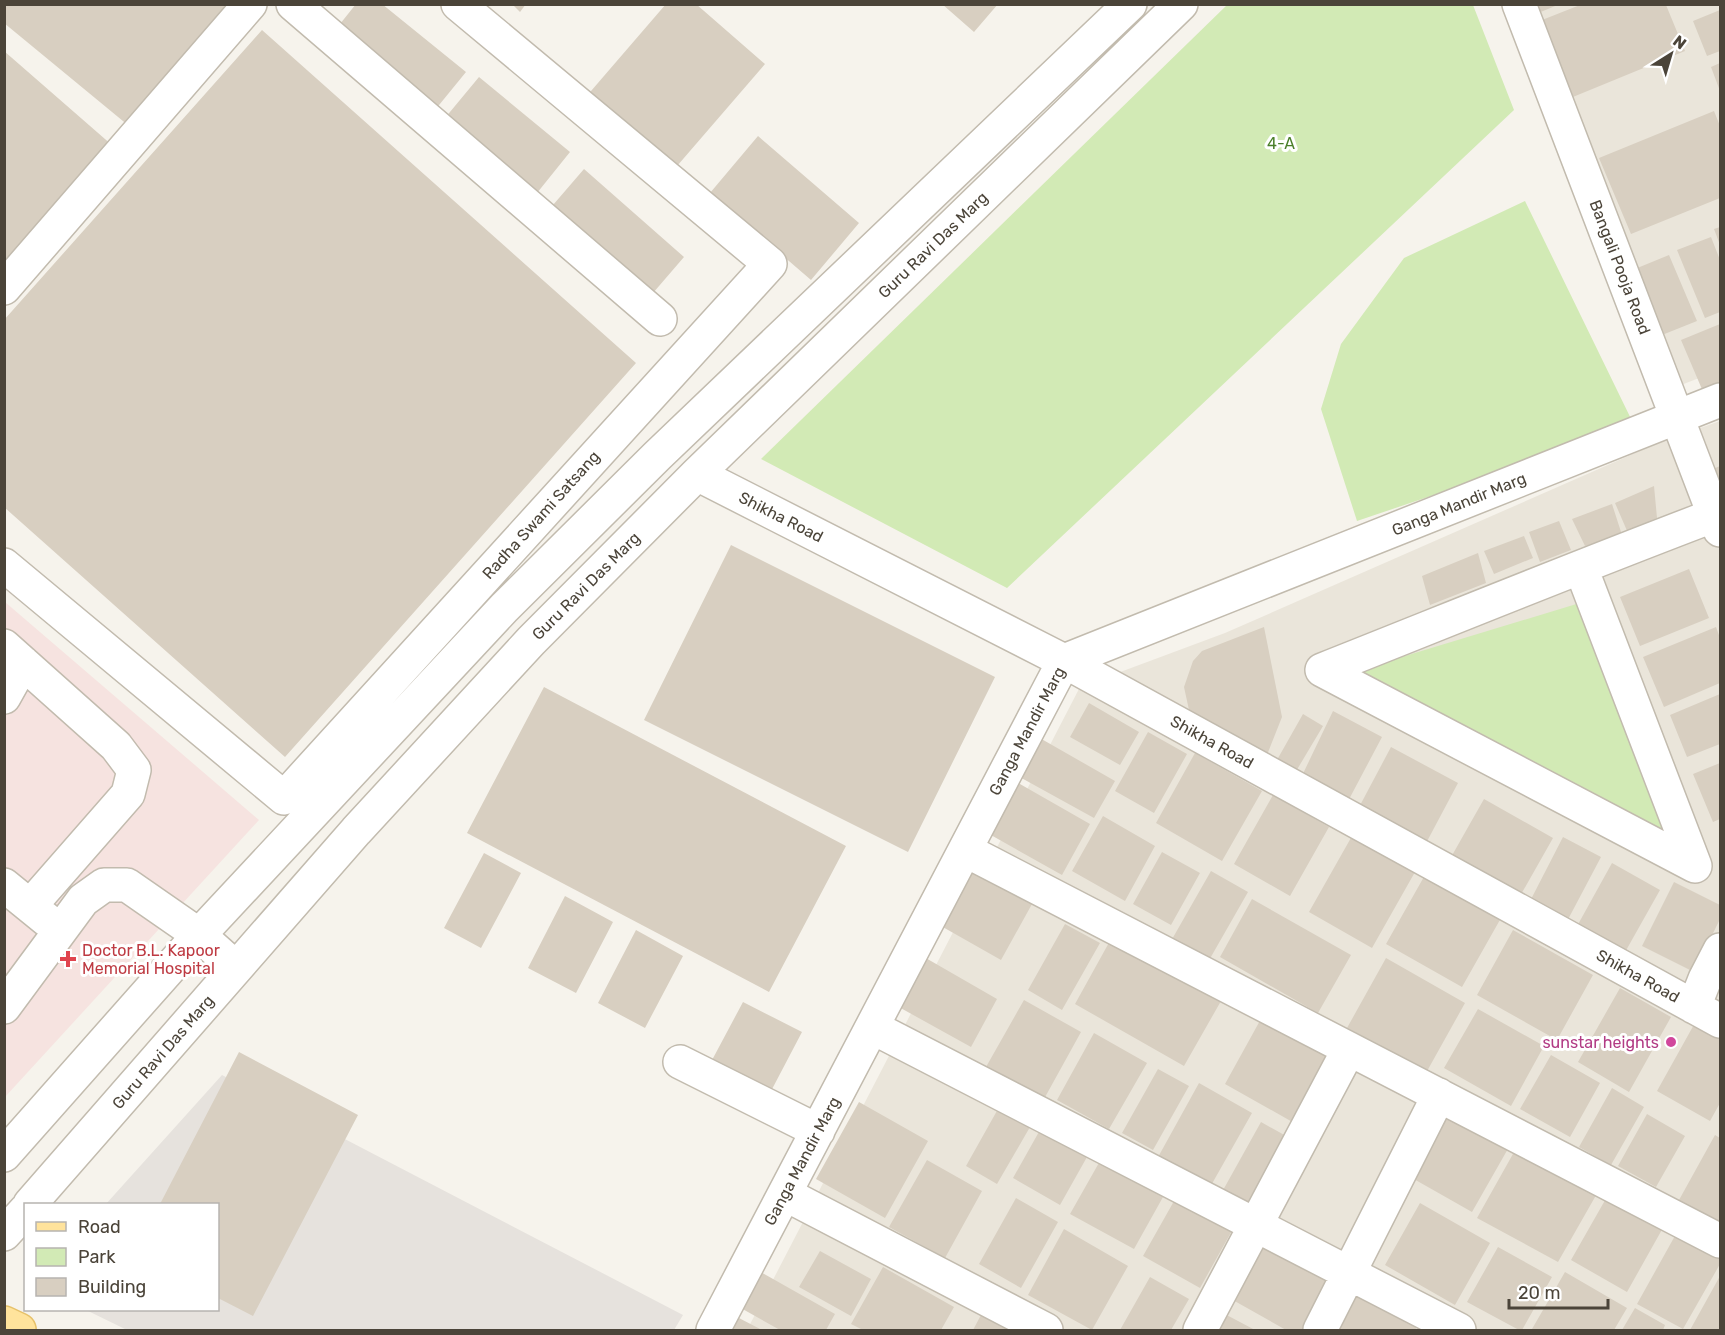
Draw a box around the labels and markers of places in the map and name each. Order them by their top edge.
place label: Doctor B.L. Kapoor Memorial Hospital [82,941,220,978]
marker: Doctor B.L. Kapoor Memorial Hospital [59,950,77,968]
place label: sunstar heights [1542,1033,1659,1052]
marker: sunstar heights [1664,1035,1678,1049]

